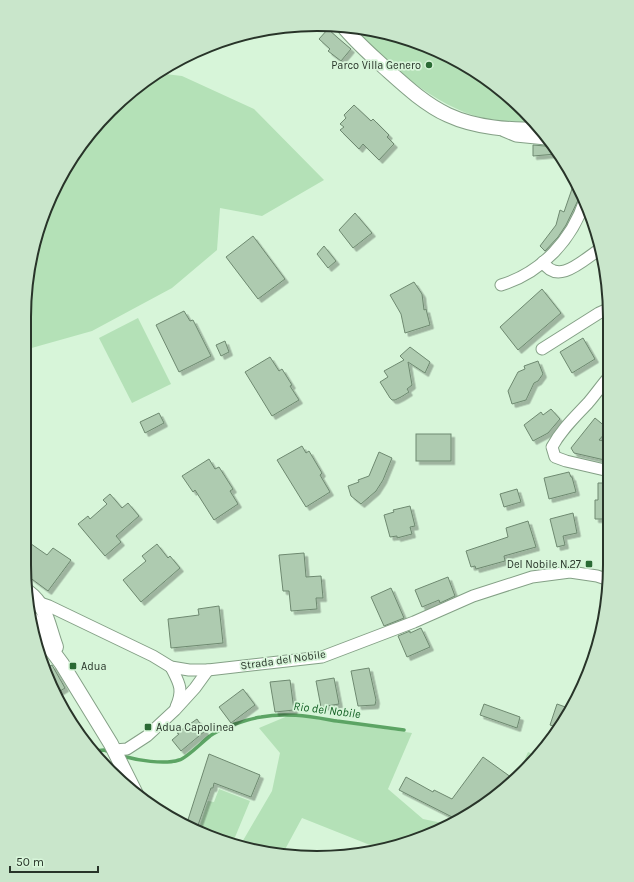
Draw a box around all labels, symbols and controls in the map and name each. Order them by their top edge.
place label: Parco Villa Genero [331,59,421,72]
marker: Parco Villa Genero [424,60,434,70]
place label: Del Nobile N.27 [507,558,581,571]
marker: Del Nobile N.27 [584,559,594,569]
street label: Strada del Nobile [240,648,327,672]
place label: Adua [81,660,107,673]
marker: Adua [68,661,78,671]
water label: Rio del Nobile [293,699,362,721]
place label: Adua Capolinea [156,721,234,734]
marker: Adua Capolinea [143,722,153,732]
scale bar [10,848,98,874]
text: 50 m [16,855,44,869]

